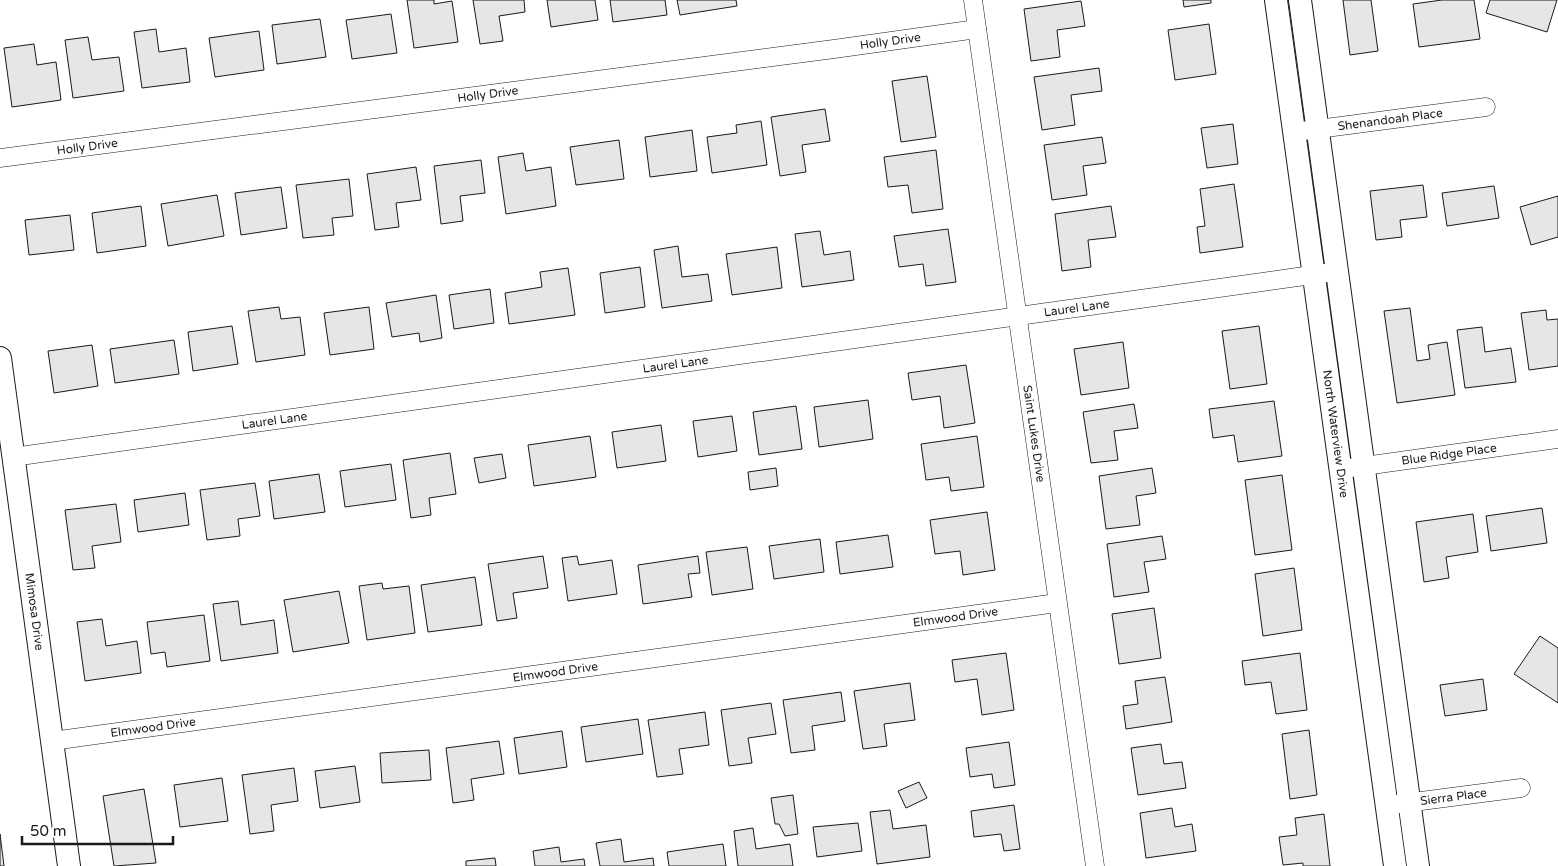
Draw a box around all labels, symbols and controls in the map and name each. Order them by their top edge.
street label: Holly Drive [859,30,922,52]
street label: Holly Drive [457,83,519,105]
street label: Shenandoah Place [1337,106,1444,133]
street label: Holly Drive [56,136,119,158]
street label: Laurel Lane [1043,296,1110,319]
street label: Laurel Lane [642,353,709,376]
street label: North Waterview Drive [1320,369,1351,499]
street label: Saint Lukes Drive [1020,384,1048,483]
street label: Laurel Lane [241,409,308,432]
street label: Blue Ridge Place [1401,441,1498,468]
street label: Mimosa Drive [22,572,47,651]
street label: Elmwood Drive [912,604,999,630]
street label: Elmwood Drive [512,659,599,685]
street label: Elmwood Drive [110,714,197,740]
street label: Sierra Place [1419,785,1488,808]
scale bar [22,814,174,846]
text: 50 m [30,822,67,840]

